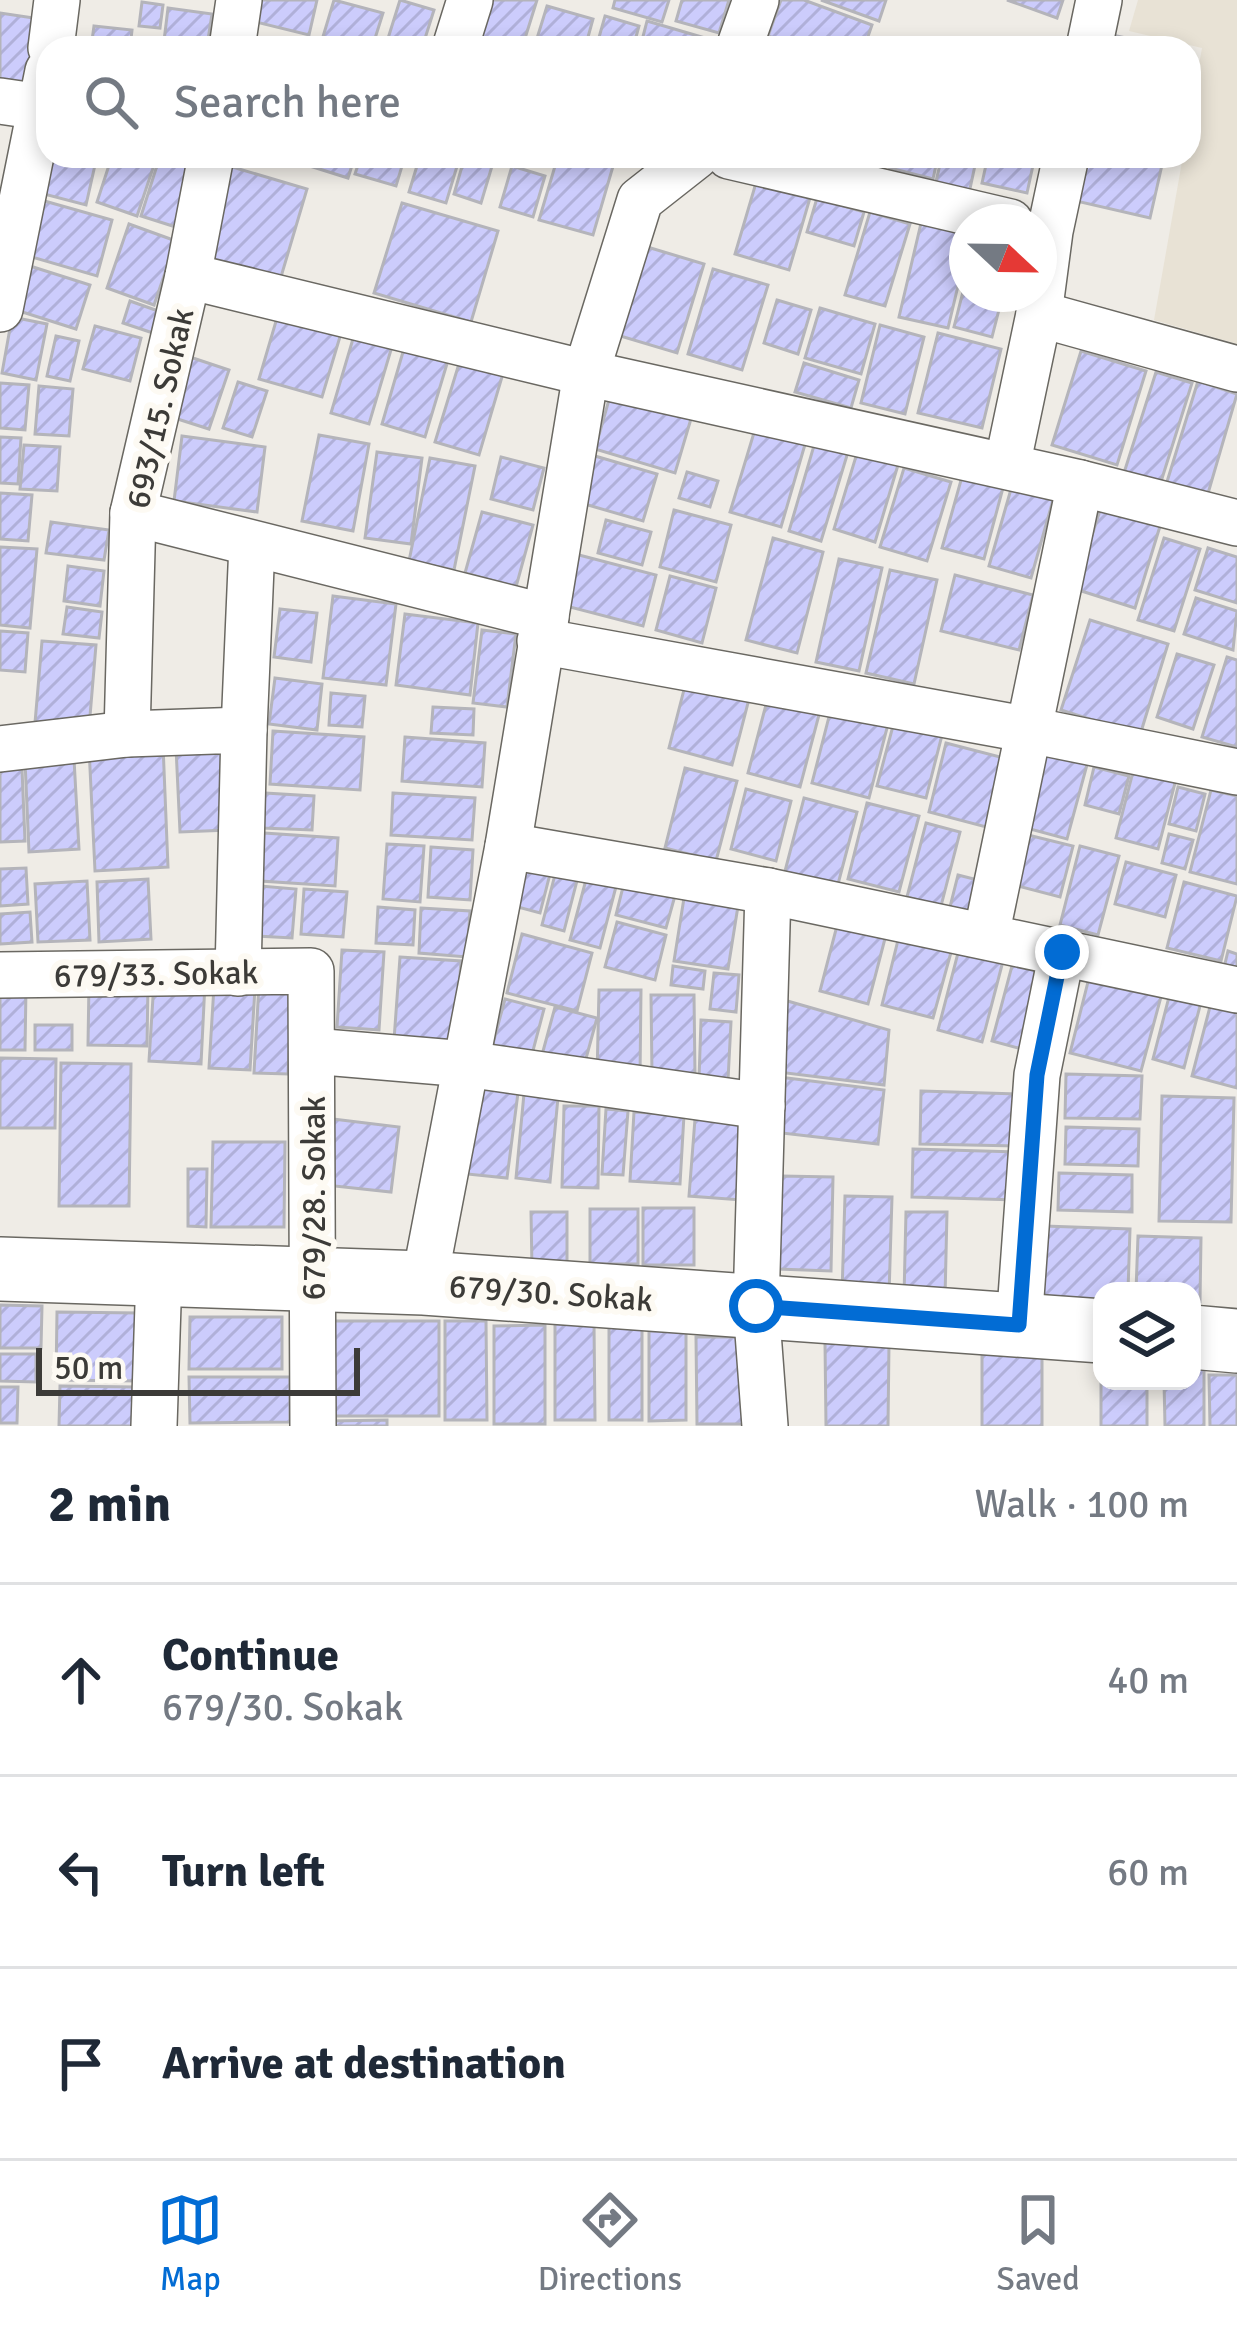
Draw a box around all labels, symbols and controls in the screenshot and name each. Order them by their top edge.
search box [36,36,1201,168]
icon: search [78,69,144,135]
text: Search here [174,75,401,130]
north arrow [949,204,1057,312]
street label: 693/15. Sokak [118,304,203,512]
route end [1035,925,1089,979]
street label: 679/33. Sokak [54,952,259,997]
street label: 679/28. Sokak [294,1096,335,1300]
street label: 679/30. Sokak [448,1266,654,1321]
route start [729,1279,783,1333]
map controls [1093,1282,1201,1390]
button: layers [1093,1282,1201,1390]
scale bar [36,1342,360,1395]
text: 50 m [54,1348,123,1389]
text: 2 min [48,1473,171,1536]
text: Walk · 100 m [975,1480,1189,1528]
text: Continue [162,1628,339,1683]
icon: ahead [48,1647,114,1713]
text: 40 m [1107,1656,1189,1704]
text: 679/30. Sokak [162,1683,403,1731]
icon: left [48,1839,114,1905]
text: Turn left [162,1844,325,1899]
text: 60 m [1107,1848,1189,1896]
icon: arrive [48,2031,114,2097]
text: Arrive at destination [162,2036,566,2091]
tab: Map [157,2187,223,2300]
tab: Directions [538,2187,682,2300]
tab: Saved [997,2187,1080,2300]

